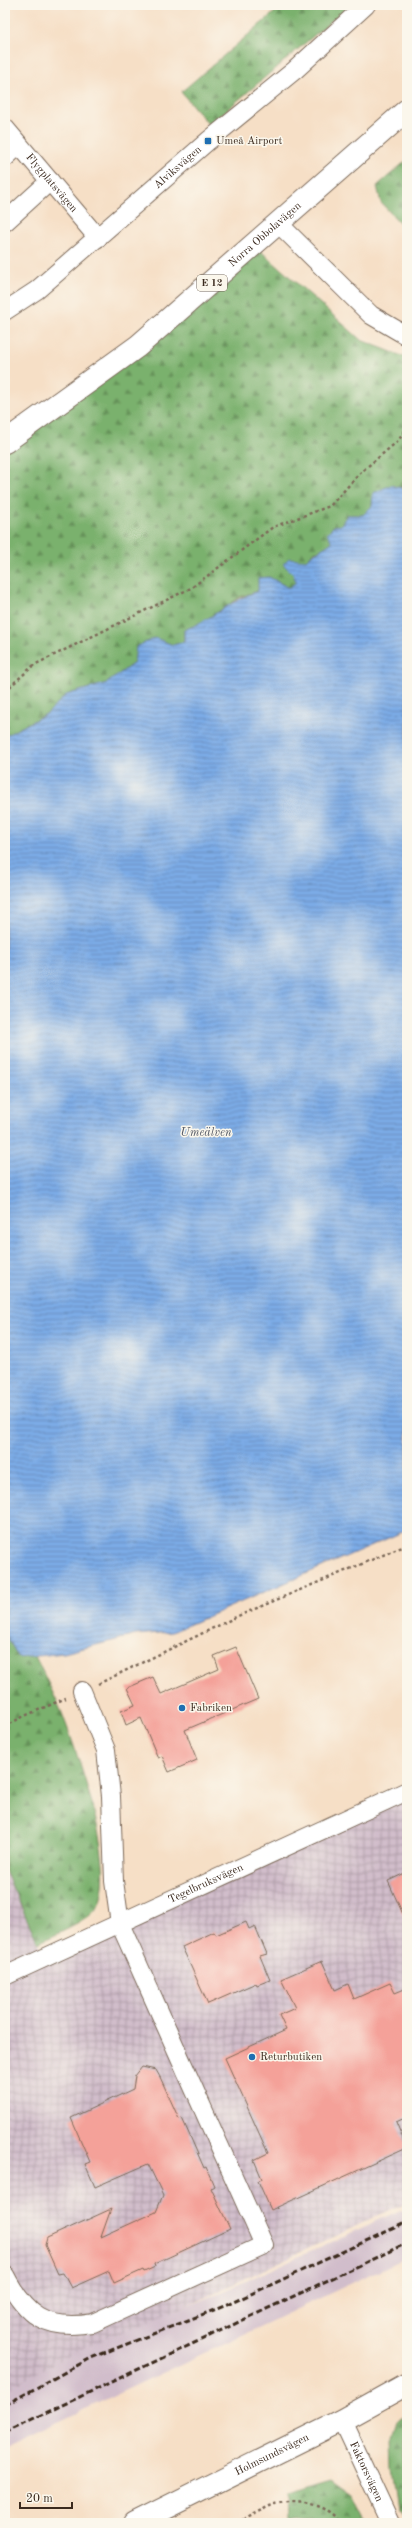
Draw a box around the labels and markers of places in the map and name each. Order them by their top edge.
marker: Umeå Airport [203,136,213,146]
place label: Umeå Airport [216,136,282,147]
marker: Fabriken [177,1703,187,1713]
place label: Fabriken [190,1703,232,1714]
marker: Returbutiken [247,2052,257,2062]
place label: Returbutiken [260,2052,322,2063]

